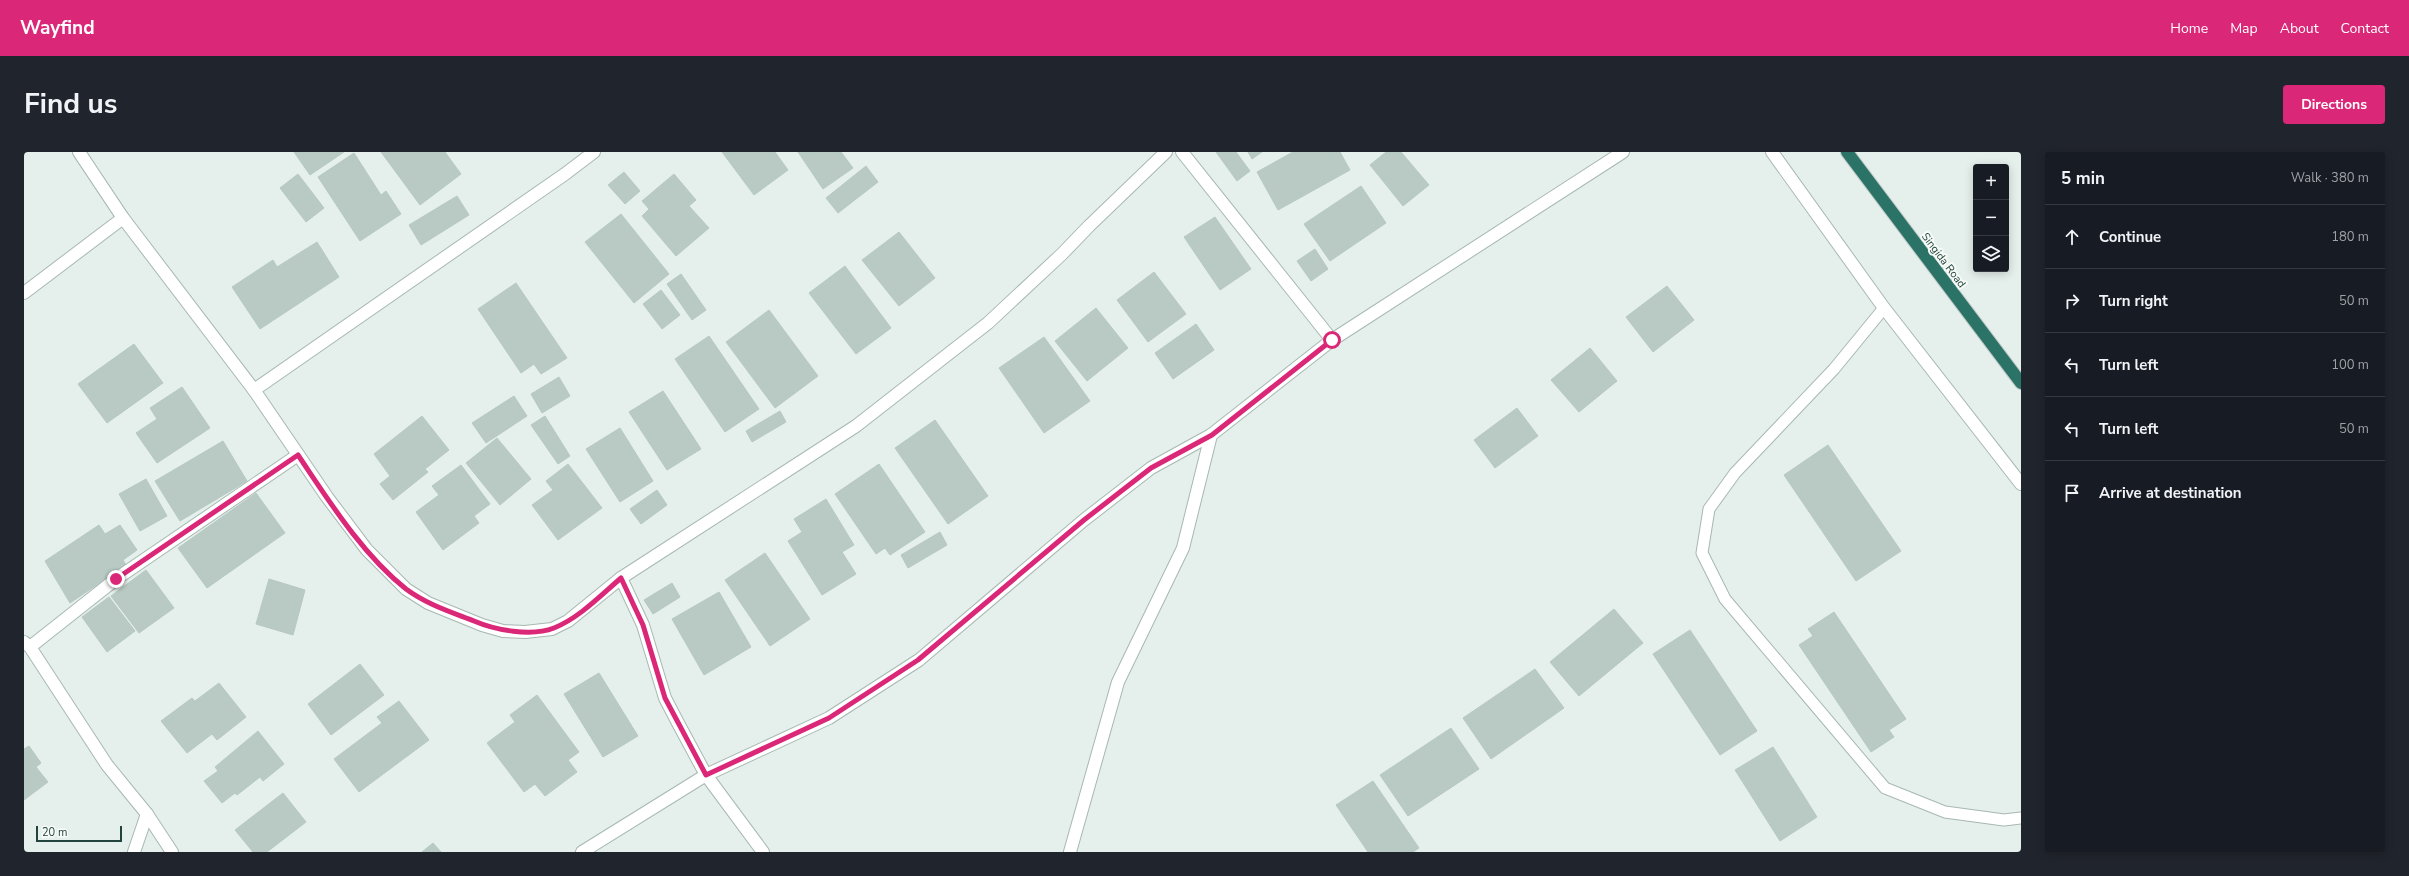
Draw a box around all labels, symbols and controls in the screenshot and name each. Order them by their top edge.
text: Wayfind [20,15,95,41]
text: Home [2170,19,2208,38]
text: Map [2230,19,2258,38]
text: About [2280,19,2319,38]
text: Contact [2341,19,2389,38]
text: Find us [24,85,118,123]
button: Directions [2283,85,2385,124]
map controls [1973,164,2009,272]
button: + [1973,164,2009,200]
text: 5 min [2061,167,2105,190]
text: Walk · 380 m [2291,169,2369,187]
button: − [1973,200,2009,236]
icon: ahead [2061,226,2083,248]
text: Continue [2099,227,2161,247]
text: 180 m [2331,228,2369,246]
street label: Singida Road [1918,230,1969,291]
button: layers [1973,236,2009,272]
icon: right [2061,290,2083,312]
text: Turn right [2099,291,2168,311]
text: 50 m [2339,292,2369,310]
route start [1323,331,1341,349]
icon: left [2061,354,2083,376]
text: Turn left [2099,355,2158,375]
text: 100 m [2331,356,2369,374]
icon: left [2061,418,2083,440]
text: Turn left [2099,419,2158,439]
text: 50 m [2339,420,2369,438]
icon: arrive [2061,482,2083,504]
text: Arrive at destination [2099,483,2242,503]
route end [107,570,125,588]
scale bar [36,824,122,843]
text: 20 m [42,825,67,840]

